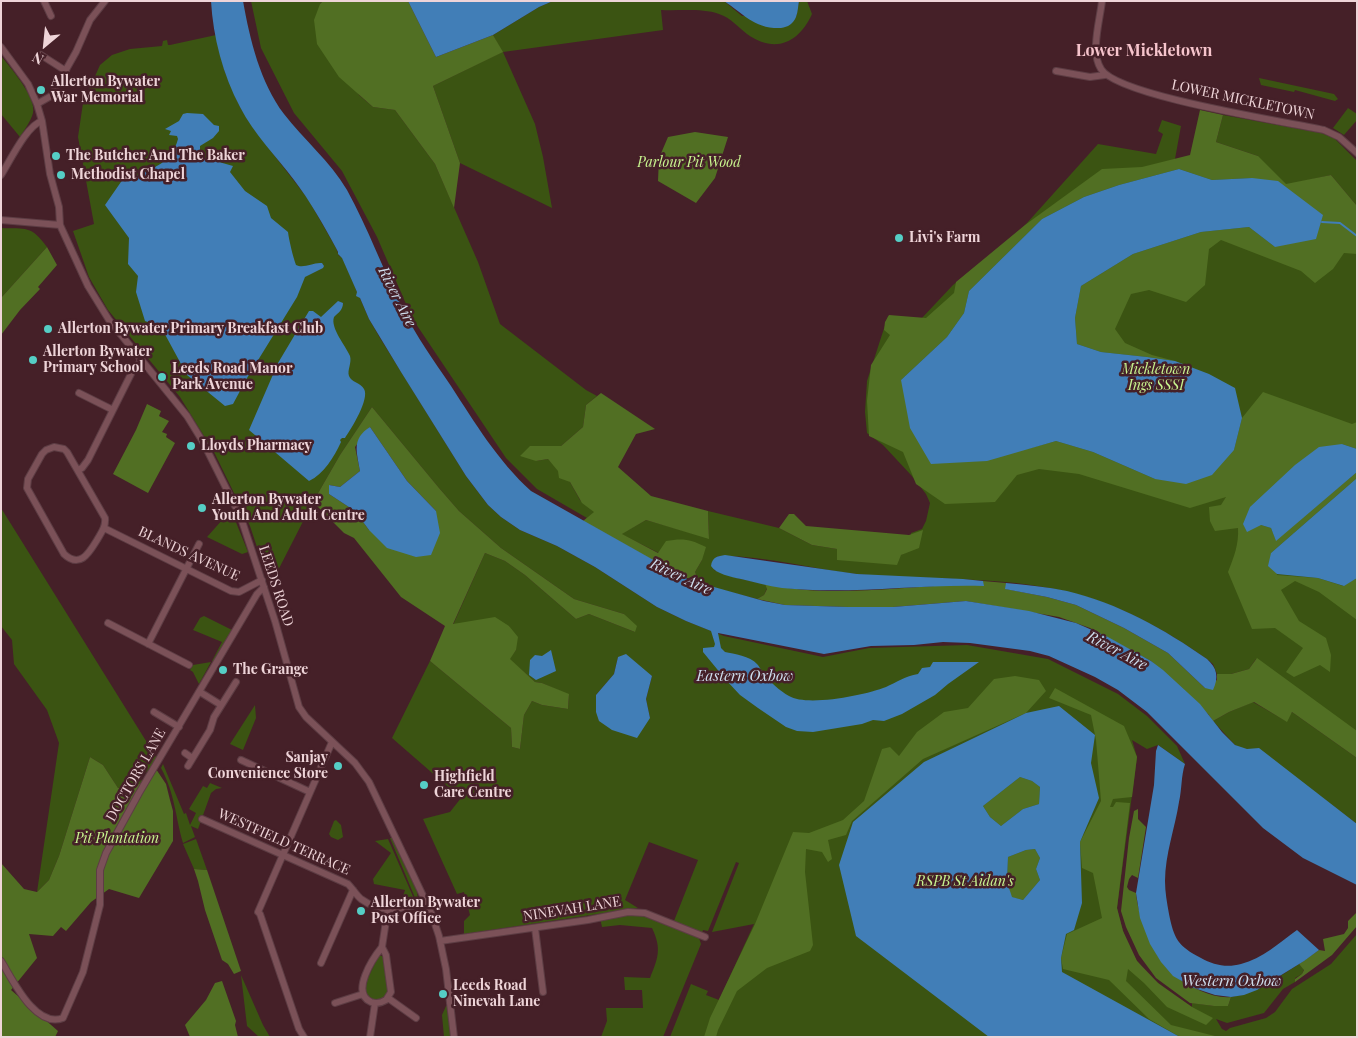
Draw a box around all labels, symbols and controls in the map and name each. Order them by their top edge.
north arrow [20,20,70,70]
district label: Lower Mickletown [1076,41,1212,61]
text: N [29,48,47,69]
place label: Allerton Bywater War Memorial [51,74,160,106]
street label: LOWER MICKLETOWN [1170,77,1316,123]
marker: Allerton Bywater War Memorial [35,84,47,96]
place label: The Butcher And The Baker [66,148,245,164]
marker: The Butcher And The Baker [50,150,62,162]
park label: Parlour Pit Wood [637,155,741,171]
place label: Methodist Chapel [71,167,185,183]
marker: Methodist Chapel [55,169,67,181]
place label: Livi's Farm [909,230,980,246]
marker: Livi's Farm [893,232,905,244]
water label: River Aire [374,264,420,330]
place label: Allerton Bywater Primary Breakfast Club [58,321,323,337]
marker: Allerton Bywater Primary Breakfast Club [42,323,54,335]
place label: Allerton Bywater Primary School [43,344,152,377]
marker: Allerton Bywater Primary School [27,354,39,366]
place label: Leeds Road Manor Park Avenue [172,361,292,394]
park label: Mickletown Ings SSSI [1122,362,1190,394]
marker: Leeds Road Manor Park Avenue [156,371,168,383]
place label: Lloyds Pharmacy [201,438,312,454]
marker: Lloyds Pharmacy [185,440,197,452]
place label: Allerton Bywater Youth And Adult Centre [212,492,365,524]
marker: Allerton Bywater Youth And Adult Centre [196,502,208,514]
street label: BLANDS AVENUE [136,523,242,585]
street label: LEEDS ROAD [255,543,297,629]
water label: River Aire [647,555,715,599]
water label: River Aire [1084,628,1150,674]
place label: The Grange [233,662,308,678]
marker: The Grange [217,664,229,676]
water label: Eastern Oxbow [696,667,794,685]
street label: DOCTORS LANE [103,726,169,824]
place label: Sanjay Convenience Store [208,750,328,782]
marker: Sanjay Convenience Store [332,760,344,772]
place label: Highfield Care Centre [434,769,512,802]
marker: Highfield Care Centre [418,779,430,791]
street label: WESTFIELD TERRACE [215,805,353,879]
park label: Pit Plantation [75,831,159,847]
park label: RSPB St Aidan's [916,874,1014,890]
street label: NINEVAH LANE [522,893,622,925]
place label: Allerton Bywater Post Office [371,895,480,928]
marker: Allerton Bywater Post Office [355,905,367,917]
water label: Western Oxbow [1182,972,1282,990]
place label: Leeds Road Ninevah Lane [453,978,540,1010]
marker: Leeds Road Ninevah Lane [437,988,449,1000]

